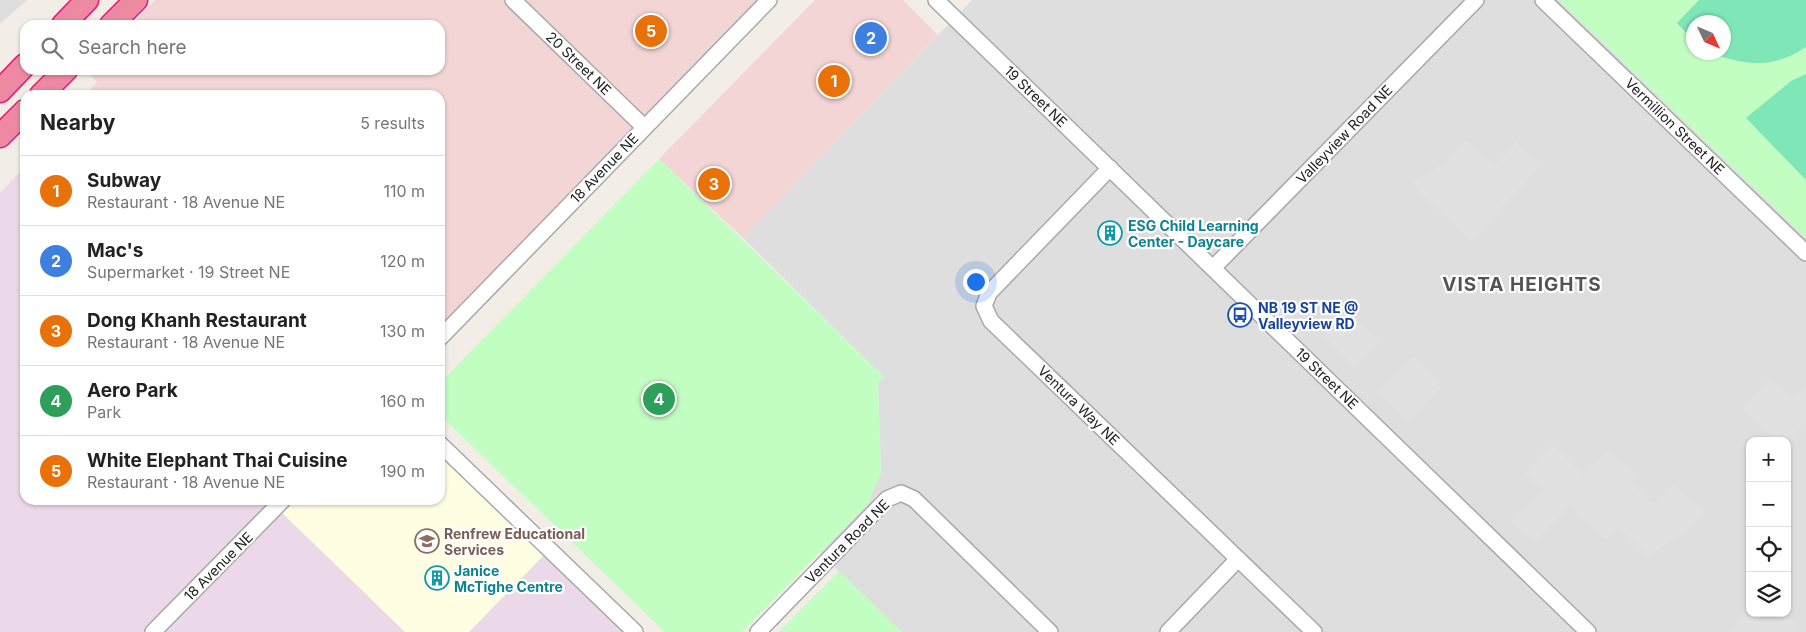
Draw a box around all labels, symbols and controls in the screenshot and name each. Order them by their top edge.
pin: 5 [635,12,667,50]
north arrow [1686,15,1731,60]
pin: 2 [855,19,887,57]
search box [20,20,445,75]
street label: 20 Street NE [543,28,615,98]
icon: search [38,34,66,62]
text: Search here [78,36,187,59]
pin: 1 [818,62,850,100]
street label: 19 Street NE [1001,62,1071,130]
street label: Vermillion Street NE [1622,74,1728,178]
street label: Valleyview Road NE [1293,81,1395,187]
text: Nearby [40,110,115,135]
text: 5 results [360,113,425,133]
street label: 18 Avenue NE [566,130,642,206]
pin: 3 [698,165,730,203]
text: Subway [87,169,161,192]
text: 1 [53,181,59,201]
text: 110 m [383,181,425,201]
text: Restaurant · 18 Avenue NE [87,192,285,212]
place label: ESG Child Learning Center - Daycare [1128,217,1259,250]
building icon: ESG Child Learning Center - Daycare [1097,220,1123,246]
text: Mac's [87,239,143,262]
text: 2 [51,251,61,271]
text: 120 m [380,251,425,271]
text: Supermarket · 19 Street NE [87,262,290,282]
your location [963,269,989,295]
district label: VISTA HEIGHTS [1442,273,1602,296]
place label: NB 19 ST NE @ Valleyview RD [1258,299,1358,332]
bus stop icon: NB 19 ST NE @ Valleyview RD [1227,302,1253,328]
text: Dong Khanh Restaurant [87,309,307,332]
text: 3 [51,321,61,341]
text: 130 m [380,321,425,341]
text: Restaurant · 18 Avenue NE [87,332,285,352]
street label: 19 Street NE [1292,344,1362,412]
street label: Ventura Way NE [1035,362,1123,448]
text: Aero Park [87,379,178,402]
pin: 4 [643,380,675,418]
text: 4 [51,391,61,411]
text: 160 m [380,391,425,411]
text: Park [87,402,121,422]
map controls [1746,437,1791,617]
button: + [1746,437,1791,482]
text: White Elephant Thai Cuisine [87,449,348,472]
text: 5 [51,461,61,481]
text: 190 m [380,461,425,481]
text: Restaurant · 18 Avenue NE [87,472,285,492]
button: − [1746,482,1791,527]
street label: Ventura Road NE [801,495,893,587]
place label: Renfrew Educational Services [444,525,585,558]
button: locate [1746,527,1791,572]
street label: 18 Avenue NE [180,528,256,604]
school or university icon: Renfrew Educational Services [414,528,440,554]
place label: Janice McTighe Centre [454,562,563,595]
building icon: Janice McTighe Centre [424,565,450,591]
button: layers [1746,572,1791,617]

